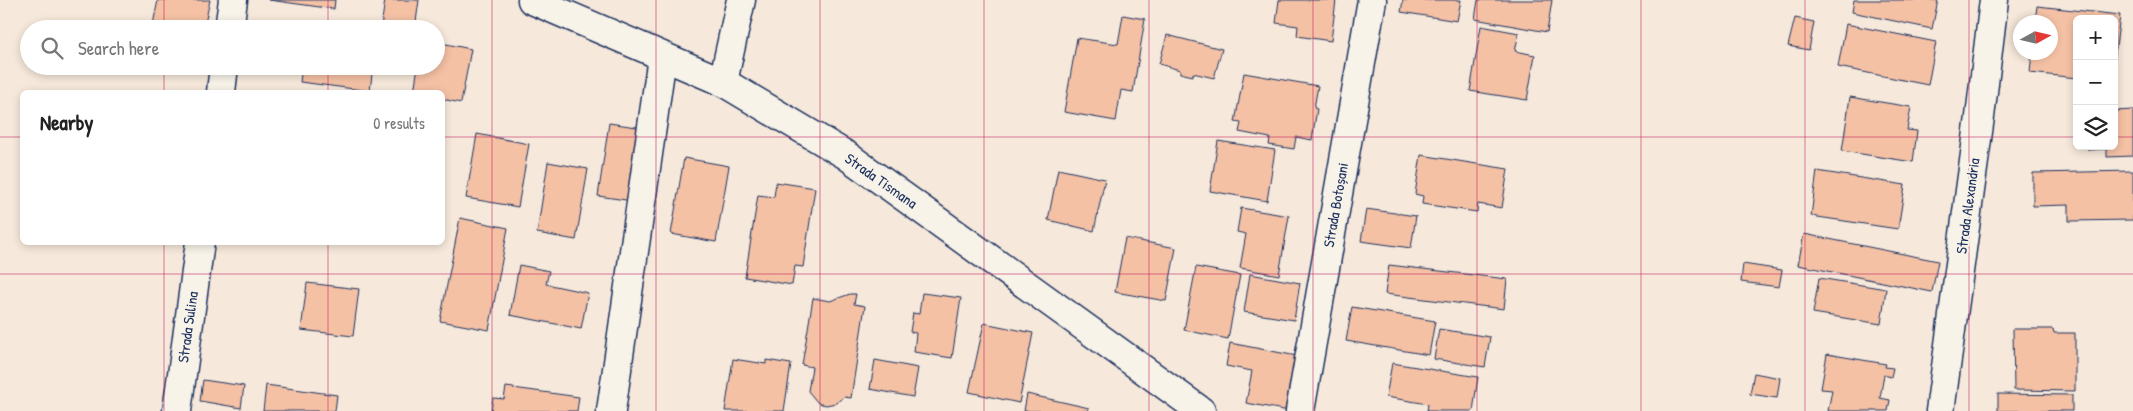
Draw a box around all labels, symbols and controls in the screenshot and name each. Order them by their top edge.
north arrow [2013,15,2058,60]
map controls [2073,15,2118,150]
button: + [2073,15,2118,60]
search box [20,20,445,75]
icon: search [38,34,66,62]
text: Search here [78,35,159,61]
button: − [2073,60,2118,105]
button: layers [2073,105,2118,150]
text: Nearby [40,108,93,137]
text: 0 results [373,112,425,134]
street label: Strada Tismana [841,148,922,213]
street label: Strada Alexandria [1950,157,1985,255]
street label: Strada Botoșani [1318,161,1353,249]
street label: Strada Sulina [172,290,203,364]

